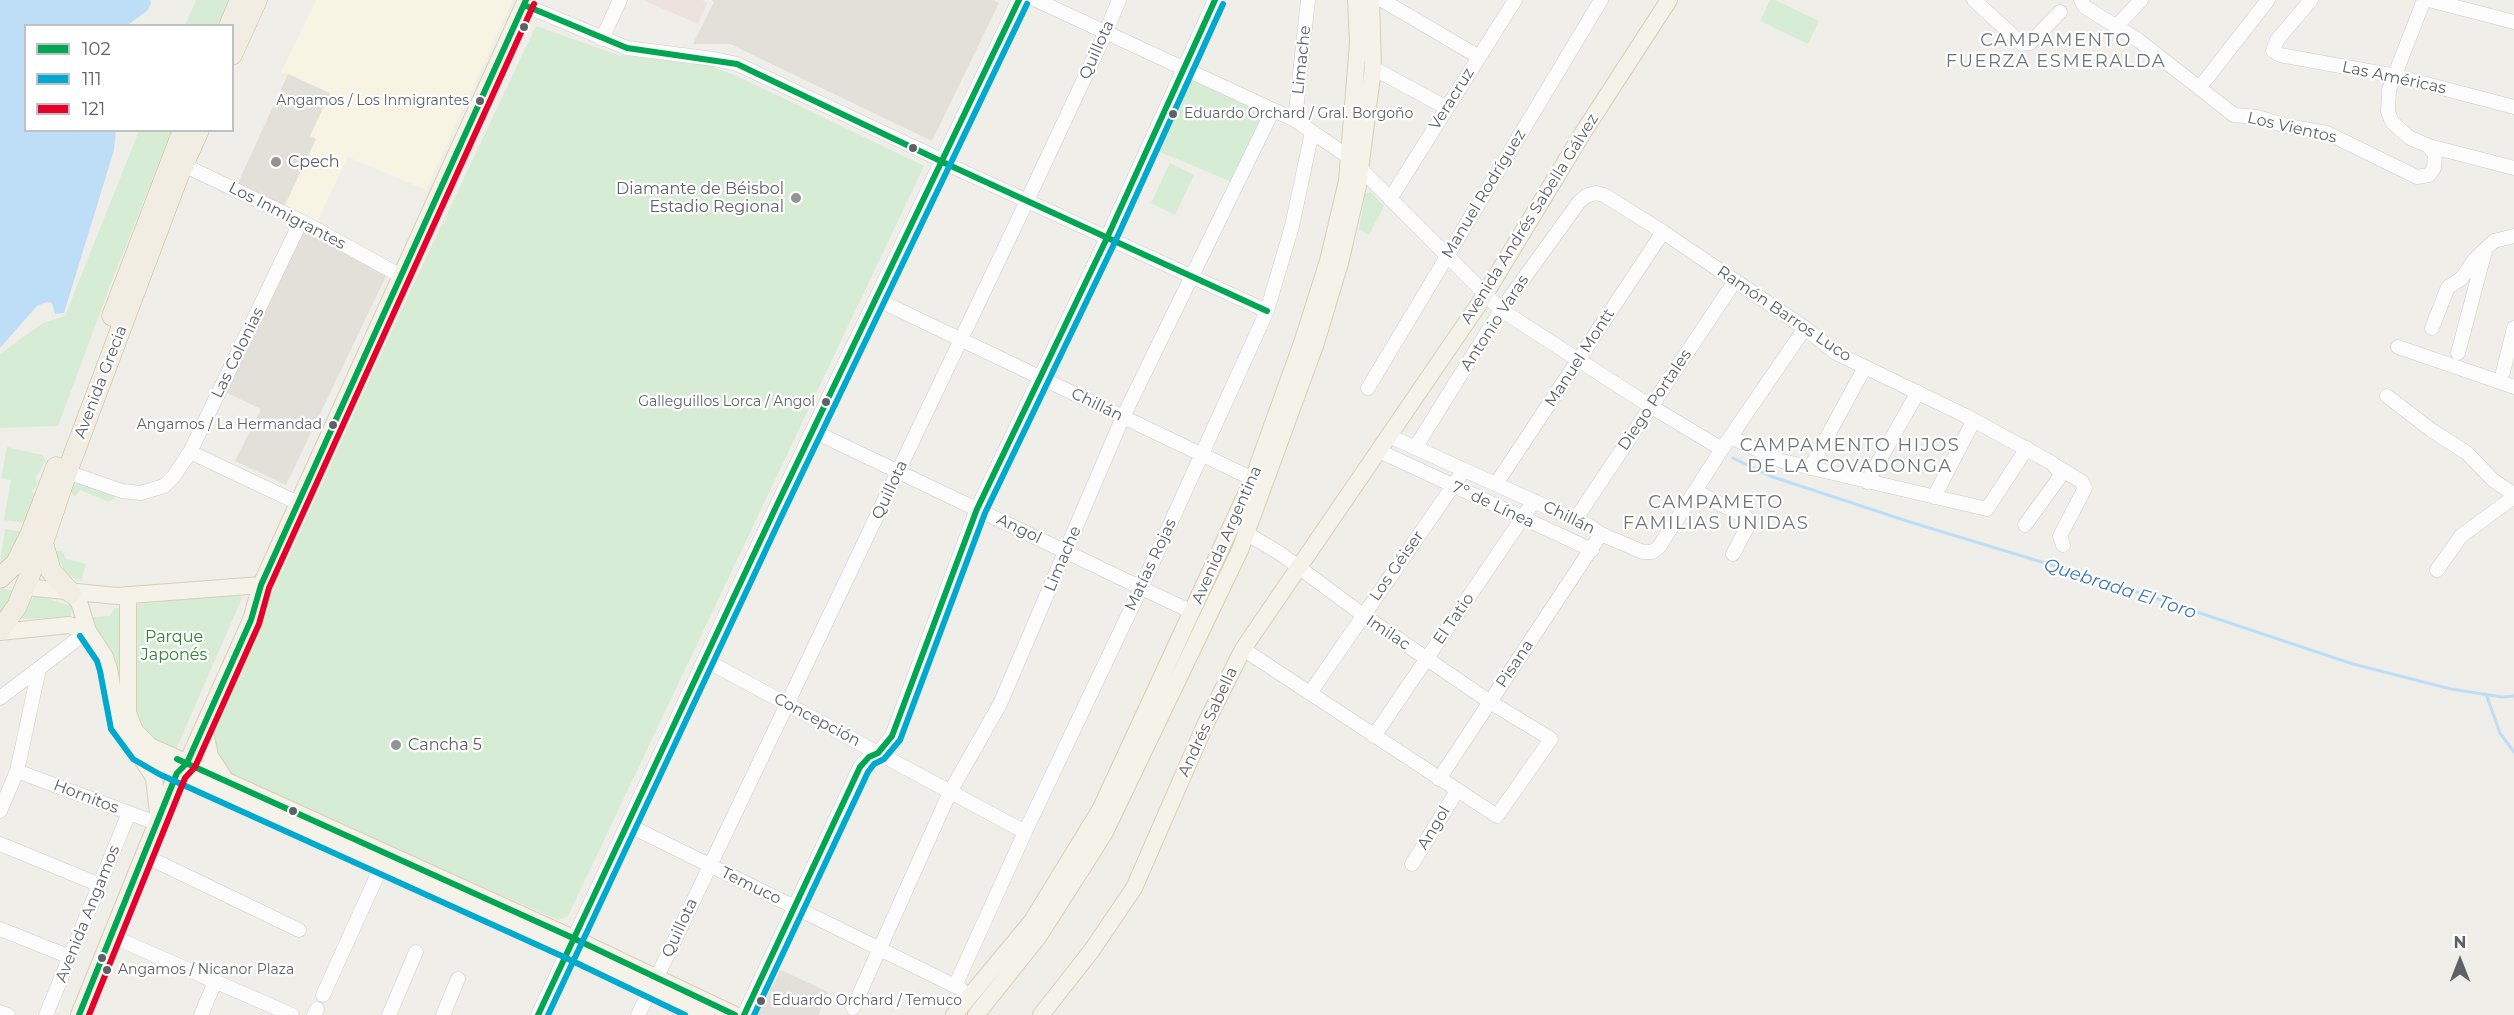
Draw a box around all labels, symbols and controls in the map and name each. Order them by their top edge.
street label: Quillota [1075,17,1119,83]
unlabelled marker [518,21,530,33]
legend [24,24,234,132]
street label: Limache [1289,24,1315,96]
district label: CAMPAMENTO FUERZA ESMERALDA [1946,30,2166,72]
text: 102 [82,38,111,60]
street label: Las Américas [2340,58,2448,98]
street label: Veracruz [1425,64,1479,134]
text: 111 [82,68,102,90]
place label: Angamos / Los Inmigrantes [276,93,469,109]
marker: Angamos / Los Inmigrantes [474,95,486,107]
text: 121 [82,98,105,120]
place label: Eduardo Orchard / Gral. Borgoño [1184,106,1413,122]
marker: Eduardo Orchard / Gral. Borgoño [1167,108,1179,120]
street label: Los Vientos [2245,108,2339,148]
street label: Avenida Andrés Sabella Gálvez [1457,110,1603,328]
street label: Manuel Rodríguez [1438,126,1530,262]
unlabelled marker [907,142,919,154]
place label: Cpech [288,152,340,172]
marker: Cpech [269,155,283,169]
street label: Los Inmigrantes [225,178,349,254]
place label: Diamante de Béisbol Estadio Regional [616,179,784,217]
marker: Diamante de Béisbol Estadio Regional [789,191,803,205]
street label: Ramón Barros Luco [1713,262,1855,366]
street label: Antonio Varas [1457,271,1533,375]
street label: Las Colonias [208,304,268,402]
street label: Manuel Montt [1541,305,1619,411]
street label: Avenida Grecia [71,323,131,441]
street label: Diego Portales [1614,346,1696,454]
street label: Chillán [1068,384,1126,426]
place label: Galleguillos Lorca / Angol [638,394,815,410]
marker: Galleguillos Lorca / Angol [820,396,832,408]
place label: Angamos / La Hermandad [137,417,322,433]
marker: Angamos / La Hermandad [327,419,339,431]
district label: CAMPAMENTO HIJOS DE LA COVADONGA [1740,435,1960,478]
street label: Quillota [868,458,912,522]
street label: Avenida Argentina [1188,463,1266,607]
street label: 7º de Línea [1449,478,1537,532]
district label: CAMPAMETO FAMILIAS UNIDAS [1623,492,1809,534]
street label: Chillán [1540,497,1598,539]
street label: Angol [993,510,1045,548]
street label: Matías Rojas [1121,516,1181,614]
street label: Limache [1041,523,1085,595]
street label: Los Géiser [1366,527,1428,605]
water label: Quebrada El Toro [2041,554,2199,624]
street label: El Tatio [1429,590,1479,648]
street label: Imilac [1362,611,1414,655]
park label: Parque Japonés [141,627,207,665]
street label: Pisana [1492,637,1538,691]
street label: Andrés Sabella [1174,664,1242,780]
street label: Concepción [770,689,864,751]
place label: Cancha 5 [408,735,482,755]
marker: Cancha 5 [389,738,403,752]
street label: Hornitos [51,776,121,818]
street label: Angol [1414,803,1454,853]
unlabelled marker [287,805,299,817]
street label: Avenida Angamos [52,843,124,985]
street label: Temuco [718,863,784,909]
street label: Quillota [658,896,702,960]
north arrow [2430,931,2490,991]
text: N [2454,933,2466,952]
unlabelled marker [96,952,108,964]
place label: Angamos / Nicanor Plaza [118,962,294,978]
marker: Angamos / Nicanor Plaza [101,964,113,976]
place label: Eduardo Orchard / Temuco [772,993,962,1009]
marker: Eduardo Orchard / Temuco [755,995,767,1007]

